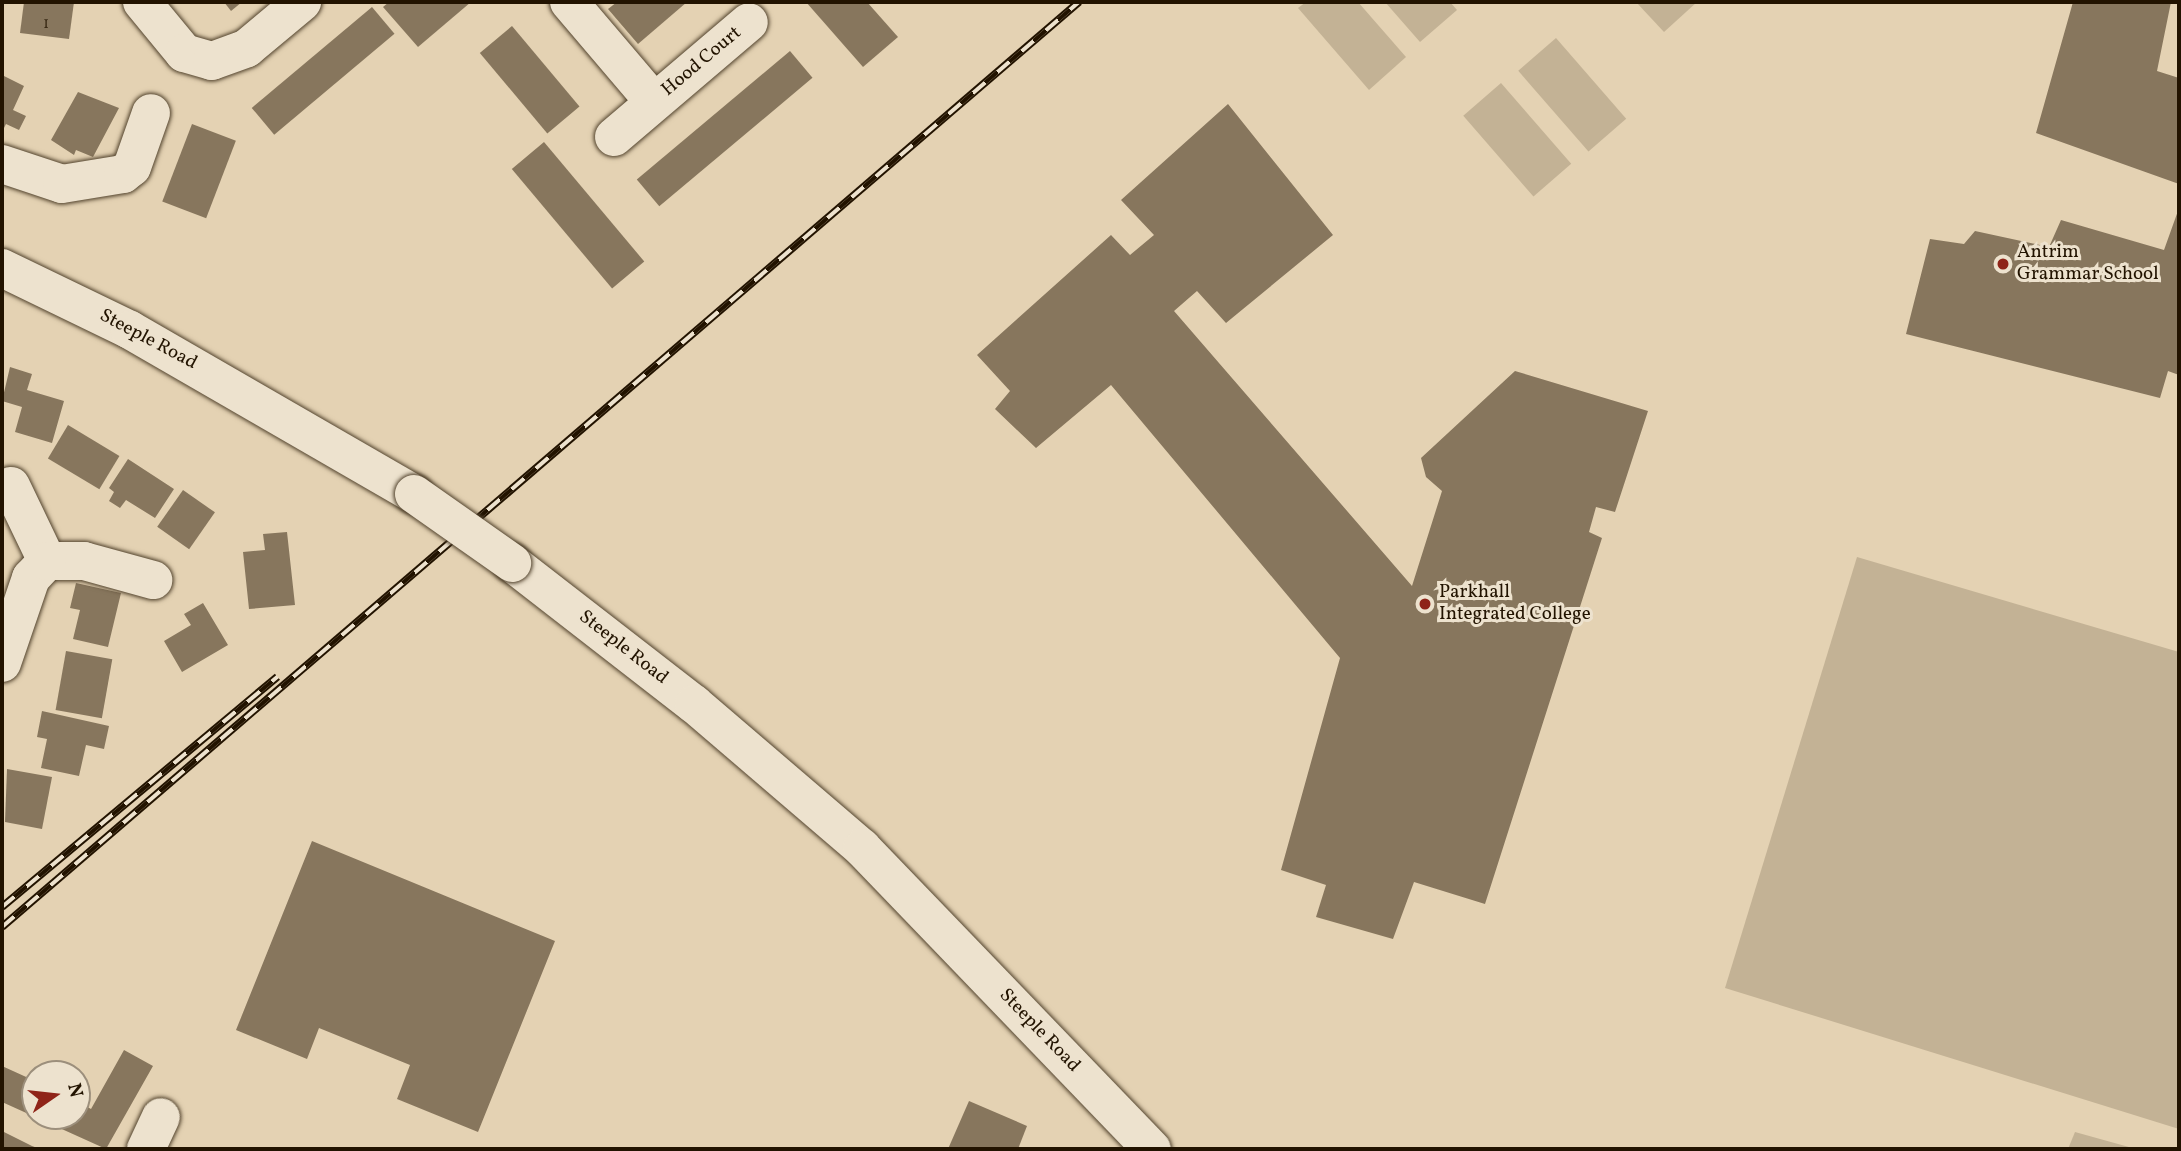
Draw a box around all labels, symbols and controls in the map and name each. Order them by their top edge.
house number: 1 [43,14,49,34]
street label: Hood Court [658,22,746,102]
place label: Antrim Grammar School [2017,242,2159,286]
marker: Antrim Grammar School [1995,256,2011,272]
street label: Steeple Road [95,305,201,375]
place label: Parkhall Integrated College [1439,582,1591,626]
marker: Parkhall Integrated College [1417,596,1433,612]
street label: Steeple Road [574,606,672,690]
street label: Steeple Road [994,985,1084,1077]
north arrow [21,1060,91,1130]
text: N [60,1081,89,1100]

